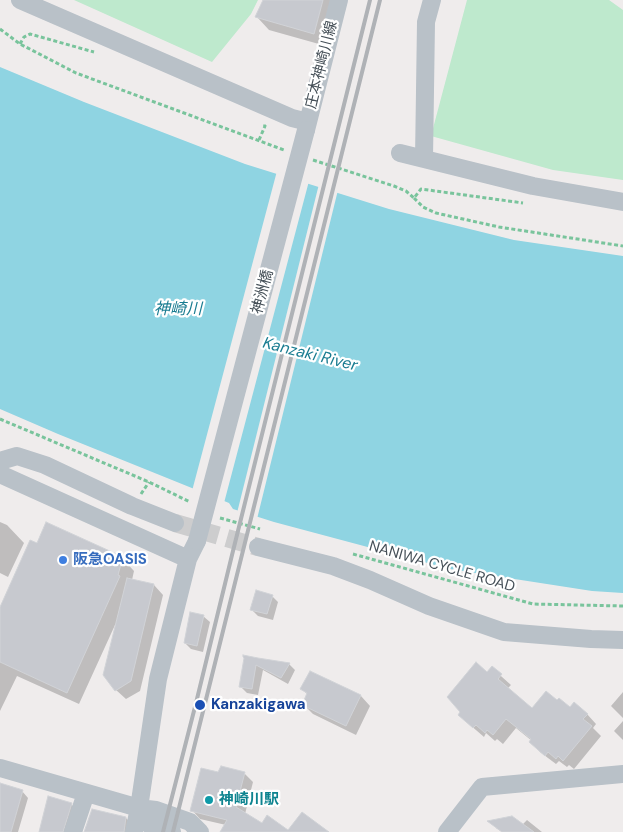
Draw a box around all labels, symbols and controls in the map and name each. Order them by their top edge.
street label: 庄本神崎川線 [302,19,342,111]
street label: 神洲橋 [248,268,278,316]
water label: 神崎川 [154,300,202,320]
water label: Kanzaki River [261,334,359,376]
street label: NANIWA CYCLE ROAD [367,538,517,596]
place label: 阪急OASIS [73,551,147,569]
marker: 阪急OASIS [57,554,69,566]
place label: Kanzakigawa [211,696,306,714]
marker: Kanzakigawa [193,698,207,712]
place label: 神崎川駅 [219,791,279,809]
marker: 神崎川駅 [203,794,215,806]

